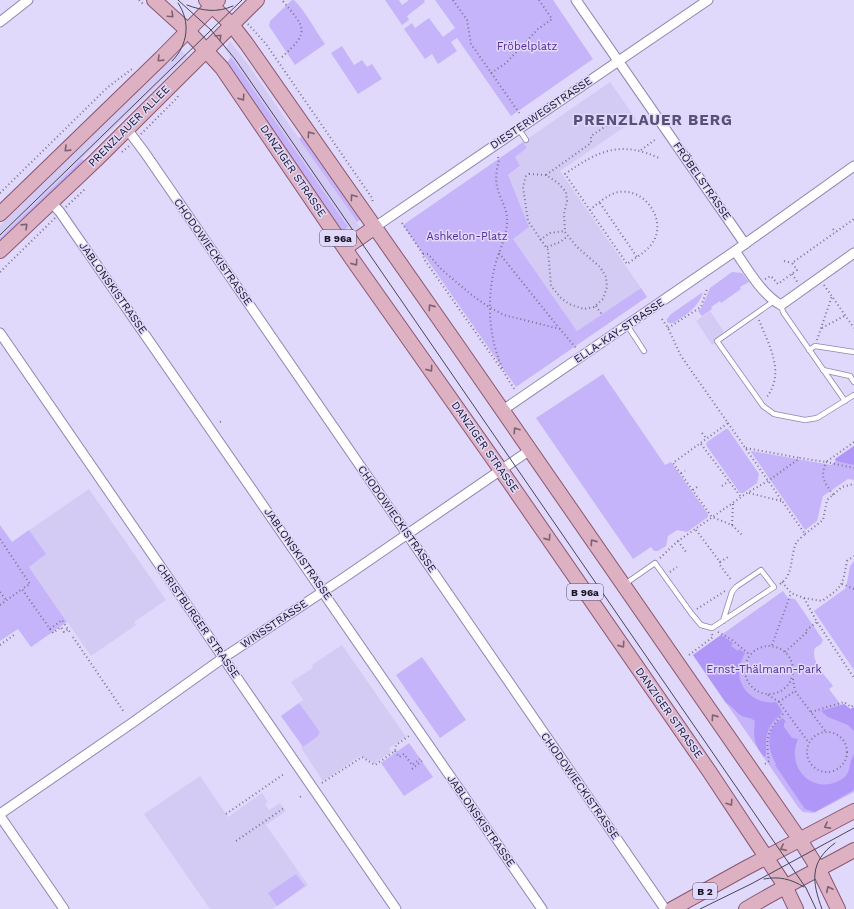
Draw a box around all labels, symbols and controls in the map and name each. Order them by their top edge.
one-way arrow [167,11,174,18]
one-way arrow [214,34,222,42]
park label: Fröbelplatz [497,40,557,53]
one-way arrow [157,54,165,62]
street label: DIESTERWEGSTRASSE [488,74,594,152]
street label: PRENZLAUER ALLEE [86,83,172,169]
one-way arrow [237,94,245,101]
district label: PRENZLAUER BERG [573,111,733,129]
street label: DANZIGER STRASSE [257,123,329,219]
one-way arrow [308,132,315,139]
street label: FRÖBELSTRASSE [670,139,735,222]
one-way arrow [64,144,72,152]
one-way arrow [351,194,358,201]
street label: CHODOWIECKISTRASSE [171,196,255,308]
one-way arrow [20,223,28,231]
road number: B 96a [320,230,356,246]
park label: Ashkelon-Platz [426,230,508,243]
street label: JABLONSKISTRASSE [76,239,150,337]
one-way arrow [350,259,358,266]
street label: ELLA-KAY-STRASSE [571,296,667,366]
one-way arrow [428,304,436,311]
one-way arrow [425,365,433,372]
street label: DANZIGER STRASSE [449,399,521,495]
one-way arrow [513,427,521,434]
street label: CHODOWIECKISTRASSE [355,463,439,575]
street label: JABLONSKISTRASSE [261,505,335,603]
one-way arrow [543,534,551,541]
one-way arrow [591,539,598,546]
street label: CHRISTBURGER STRASSE [153,561,243,681]
road number: B 96a [567,584,603,600]
street label: WINSSTRASSE [238,597,310,651]
one-way arrow [617,641,625,648]
park label: Ernst-Thälmann-Park [706,663,822,676]
street label: DANZIGER STRASSE [633,665,705,761]
one-way arrow [712,714,719,721]
street label: CHODOWIECKISTRASSE [538,730,622,842]
street label: JABLONSKISTRASSE [444,772,518,870]
one-way arrow [725,799,732,806]
one-way arrow [824,821,831,828]
one-way arrow [780,843,787,851]
road number: B 2 [693,883,717,899]
one-way arrow [826,886,834,894]

